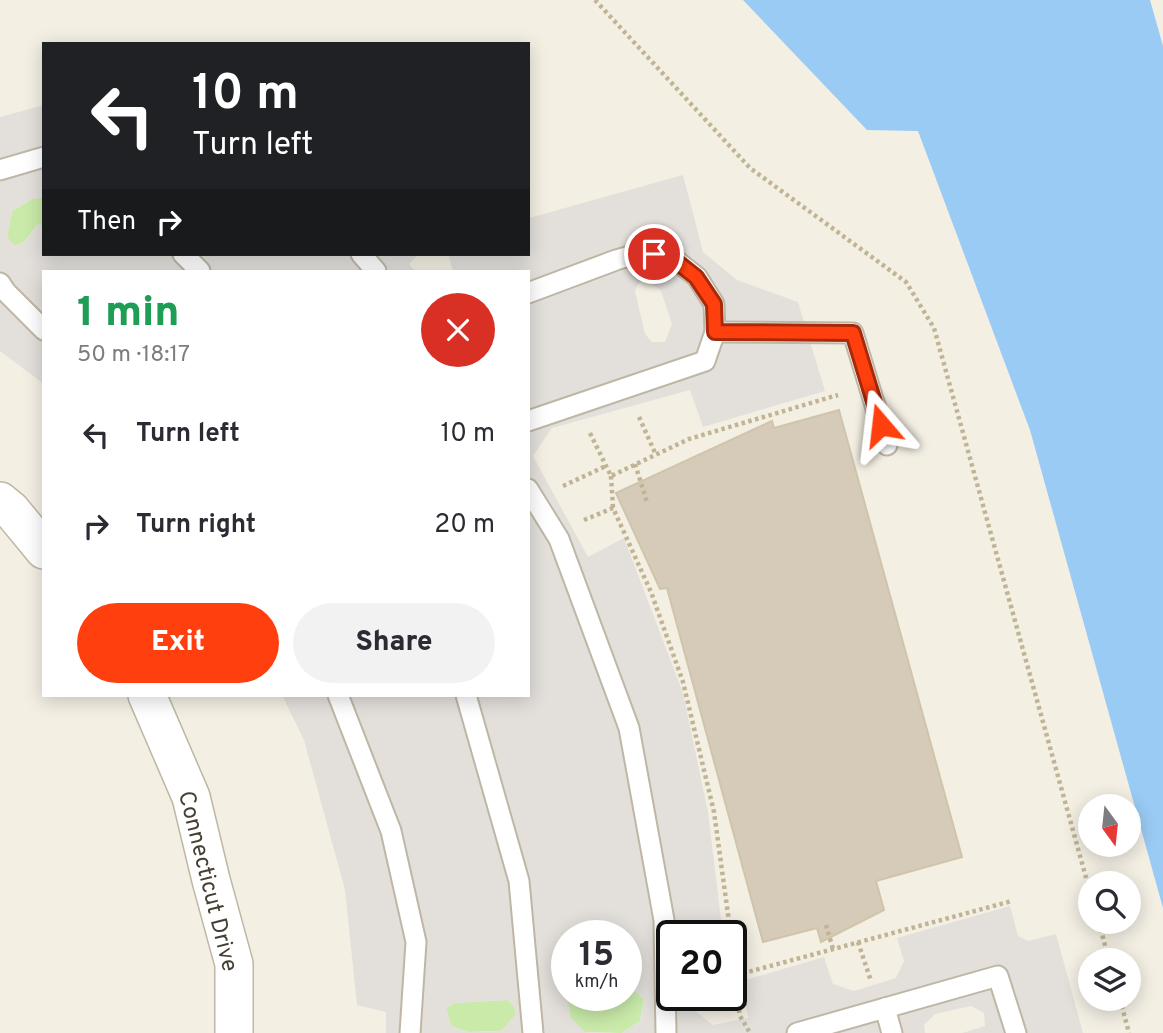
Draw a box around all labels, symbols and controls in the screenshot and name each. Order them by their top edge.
text: 10 m [192,65,299,127]
icon: left [77,70,168,161]
text: Turn left [192,126,313,166]
icon: right [150,203,188,241]
text: Then [77,206,136,239]
pin [624,224,684,284]
icon: arrive [635,235,673,273]
text: 1 min [77,288,180,341]
button: close [421,293,495,367]
text: 50 m · 18:17 [77,341,190,370]
position arrow [844,388,918,462]
icon: left [77,416,115,454]
text: Turn left [136,418,240,451]
text: 10 m [440,418,495,451]
icon: right [77,507,115,545]
text: Turn right [136,509,256,542]
text: 20 m [434,509,495,542]
button: Exit [77,603,279,683]
button: Share [293,603,495,683]
street label: Connecticut Drive [170,788,243,975]
north arrow [1078,794,1141,858]
map controls [1078,794,1141,1011]
button: search [1078,871,1141,934]
speed limit sign: 20 [656,920,747,1011]
text: 15 [579,934,614,978]
button: layers [1078,948,1141,1011]
text: km/h [575,971,618,994]

